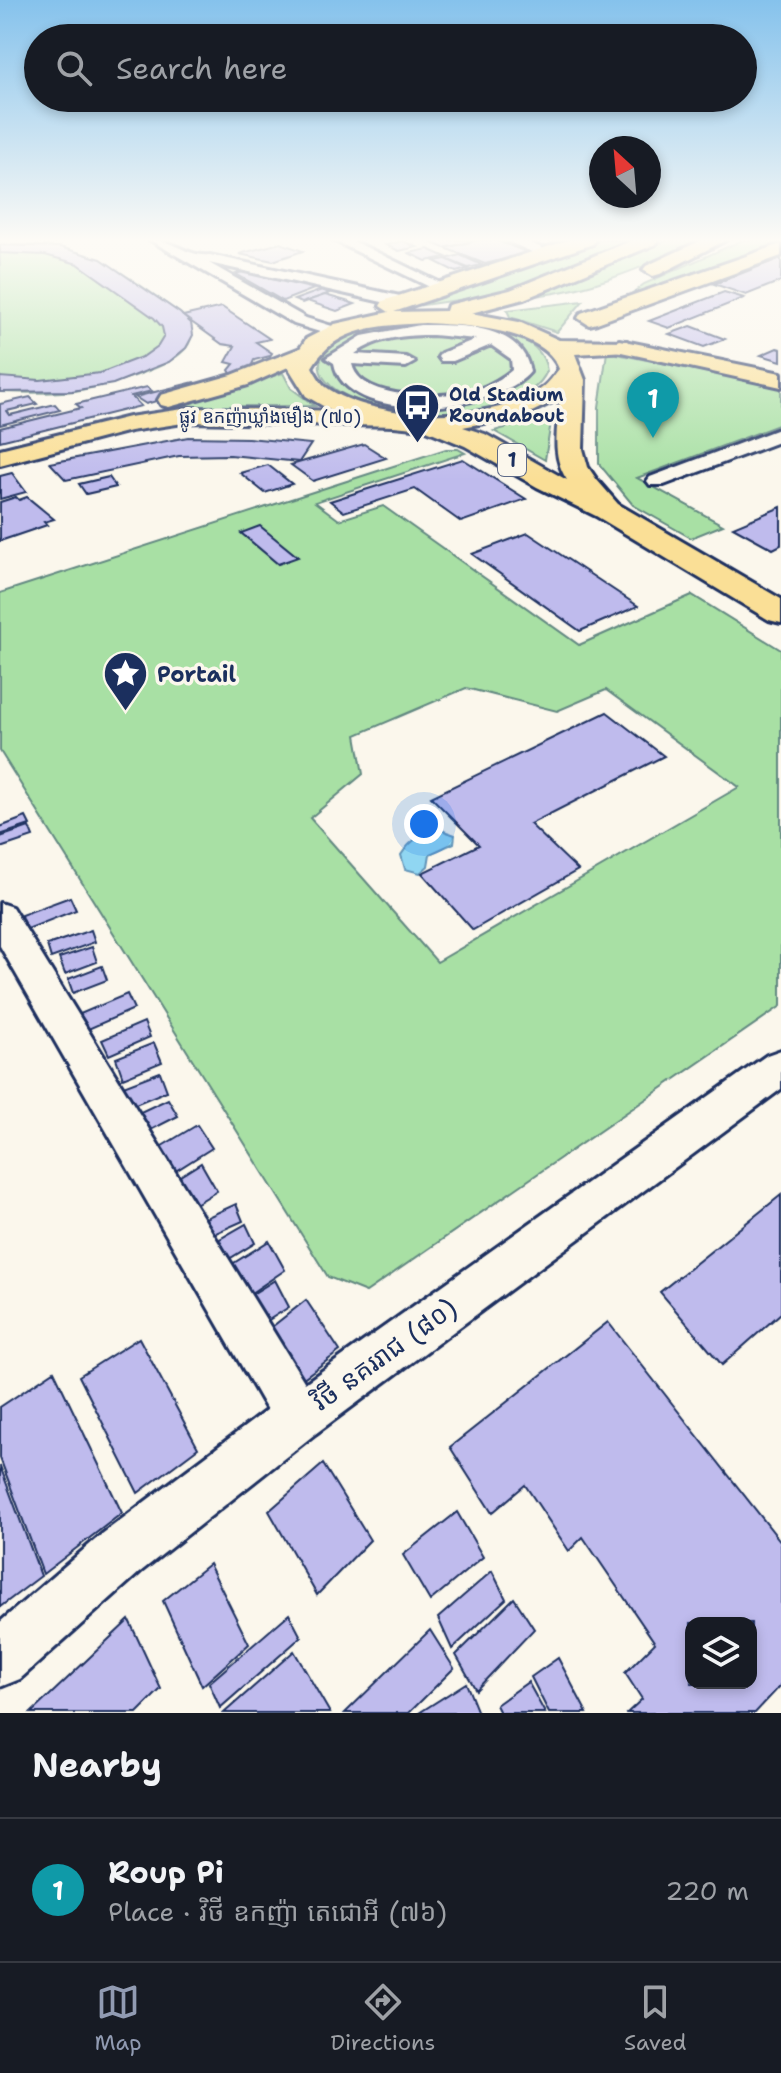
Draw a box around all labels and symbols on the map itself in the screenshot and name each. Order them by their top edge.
north arrow [589,136,661,208]
pin: 1 [627,372,679,438]
bus stop icon: Old Stadium Roundabout [394,381,442,444]
place label: Old Stadium Roundabout [449,383,564,428]
street label: ផ្លូវ ឧកញ៉ាឃ្លាំងមឿង (៧០) [179,405,361,433]
road number: 1 [498,444,526,476]
place icon: Portail [102,650,150,713]
place label: Portail [157,660,236,689]
your location [404,804,444,844]
street label: វិថី នគររាជ (៨០) [304,1290,463,1419]

